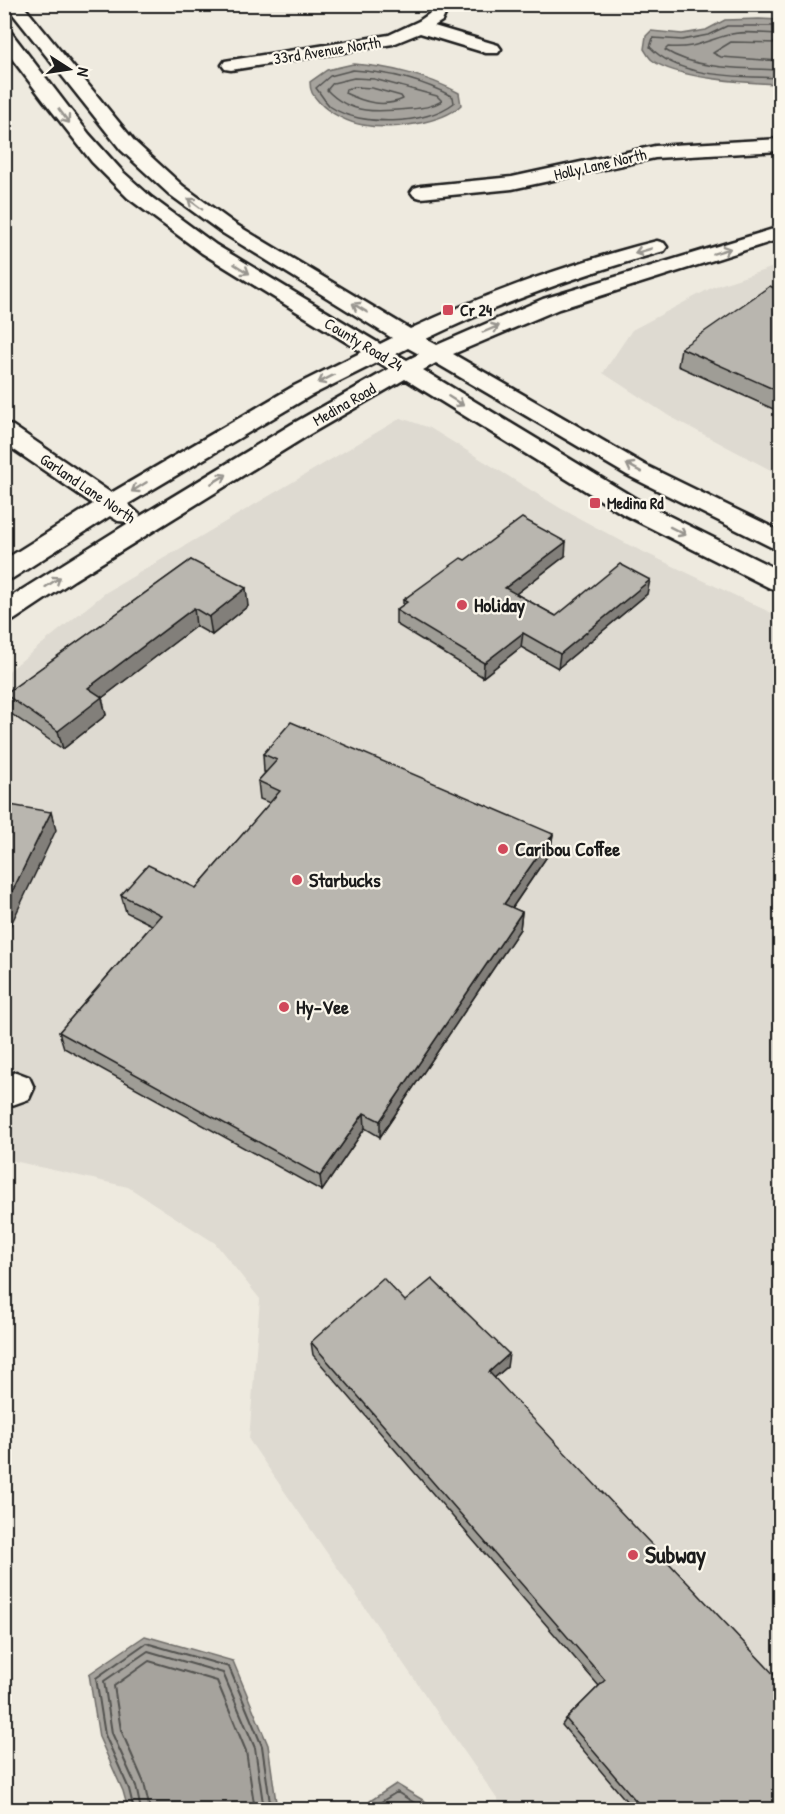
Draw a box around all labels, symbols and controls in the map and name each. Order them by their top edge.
street label: 33rd Avenue North [272,31,382,69]
north arrow [39,39,99,99]
text: N [72,66,95,79]
one-way arrow [57,107,70,123]
street label: Holly Lane North [552,143,649,185]
one-way arrow [188,198,204,210]
one-way arrow [712,245,731,256]
one-way arrow [634,246,653,257]
one-way arrow [233,264,250,276]
place label: Cr 24 [460,299,492,321]
one-way arrow [352,302,369,314]
marker: Cr 24 [441,303,455,317]
street label: County Road 24 [321,312,407,376]
one-way arrow [481,323,499,334]
one-way arrow [317,374,335,386]
street label: Medina Road [309,377,379,431]
one-way arrow [447,395,464,407]
street label: Garland Lane North [36,448,140,528]
one-way arrow [626,462,643,474]
one-way arrow [210,472,227,484]
one-way arrow [131,481,148,493]
place label: Medina Rd [607,492,664,514]
marker: Medina Rd [588,496,602,510]
one-way arrow [669,526,687,538]
one-way arrow [44,575,61,587]
place label: Holiday [474,591,526,619]
marker: Holiday [455,598,469,612]
place label: Caribou Coffee [515,835,620,862]
marker: Caribou Coffee [496,842,510,856]
place label: Starbucks [309,866,381,893]
marker: Starbucks [290,873,304,887]
place label: Hy-Vee [296,993,349,1021]
marker: Hy-Vee [277,1000,291,1014]
place label: Subway [645,1538,706,1571]
marker: Subway [626,1548,640,1562]

